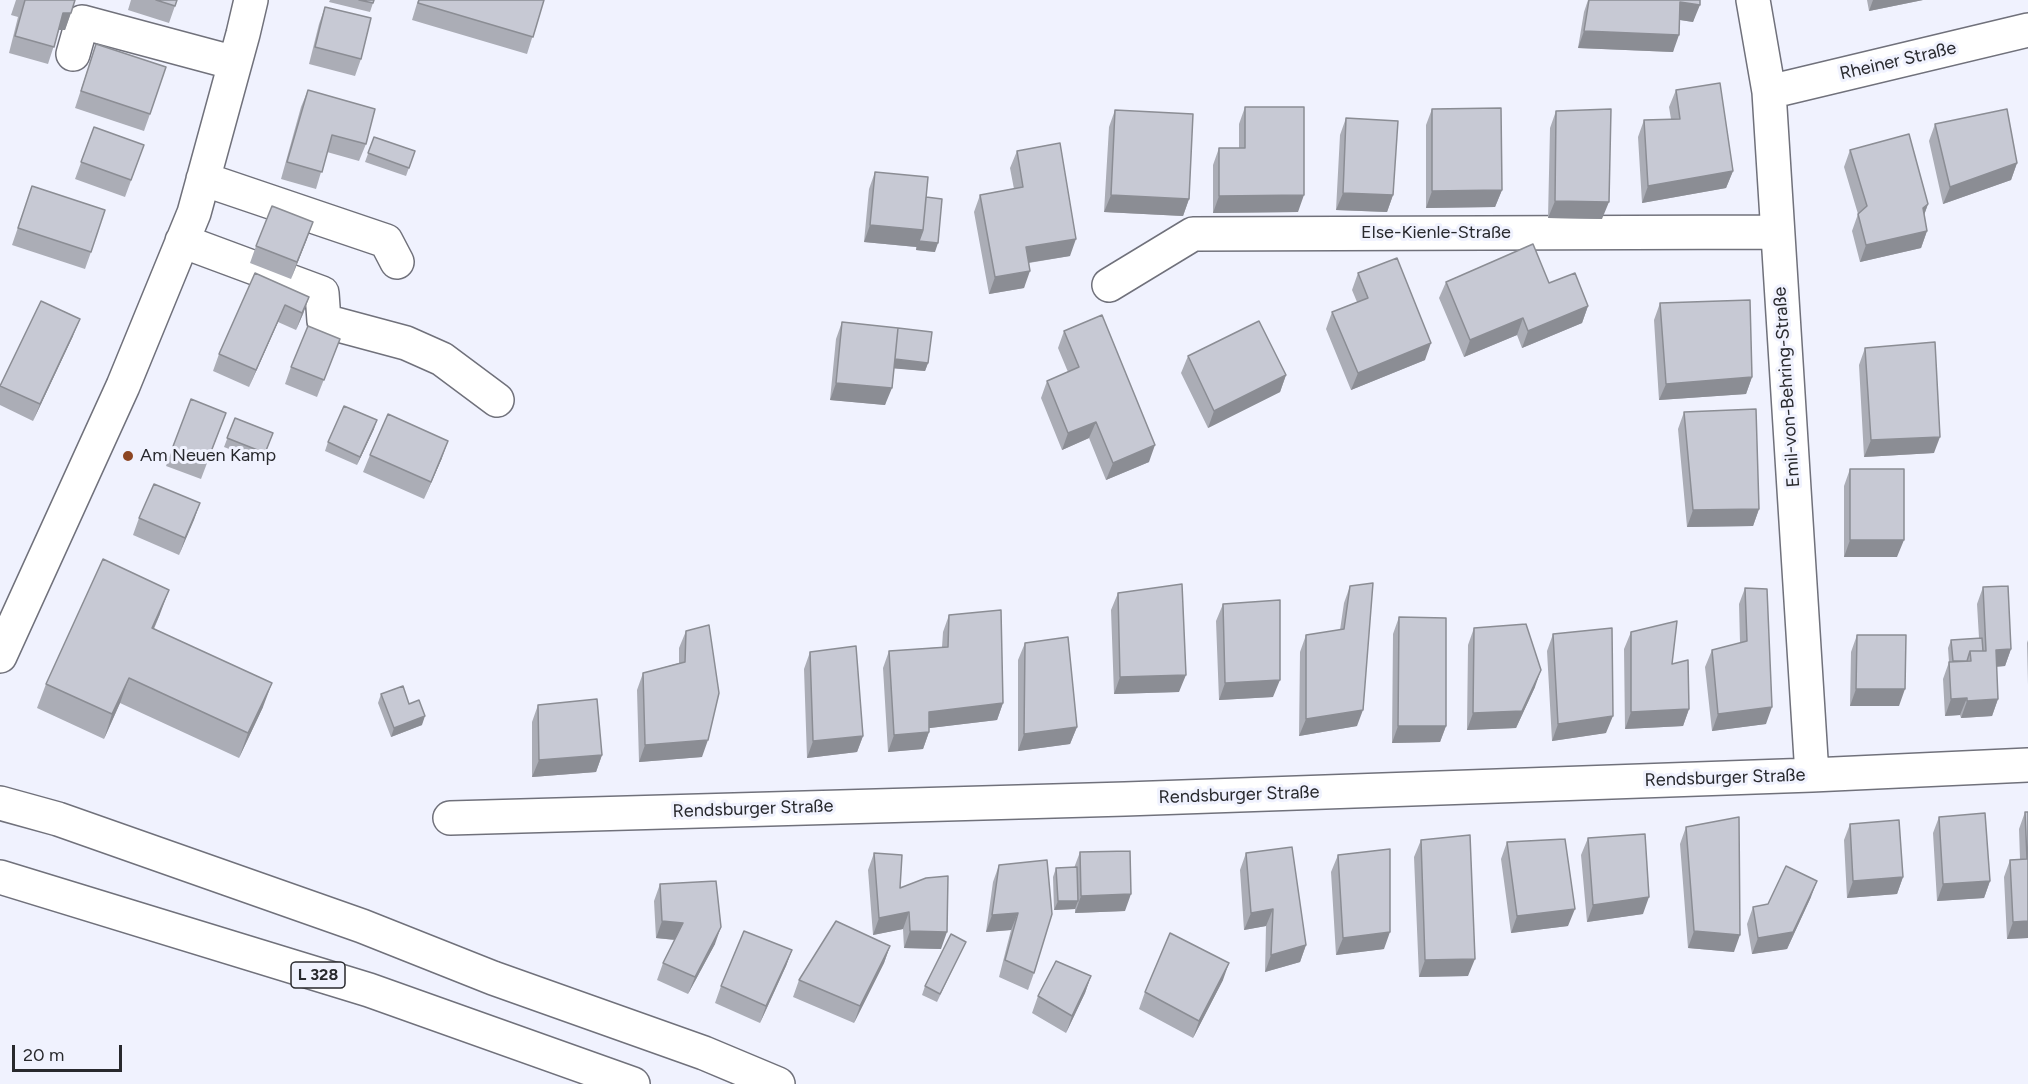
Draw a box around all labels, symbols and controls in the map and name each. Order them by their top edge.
street label: Rheiner Straße [1838,37,1958,85]
street label: Else-Kienle-Straße [1361,222,1511,244]
street label: Emil-von-Behring-Straße [1769,286,1805,488]
place label: Am Neuen Kamp [140,445,276,467]
marker: Am Neuen Kamp [121,449,135,463]
street label: Rendsburger Straße [1644,764,1806,792]
street label: Rendsburger Straße [1158,781,1320,809]
street label: Rendsburger Straße [672,795,834,823]
road number: L 328 [291,962,345,988]
scale bar [15,1033,124,1071]
text: 20 m [23,1044,64,1066]

